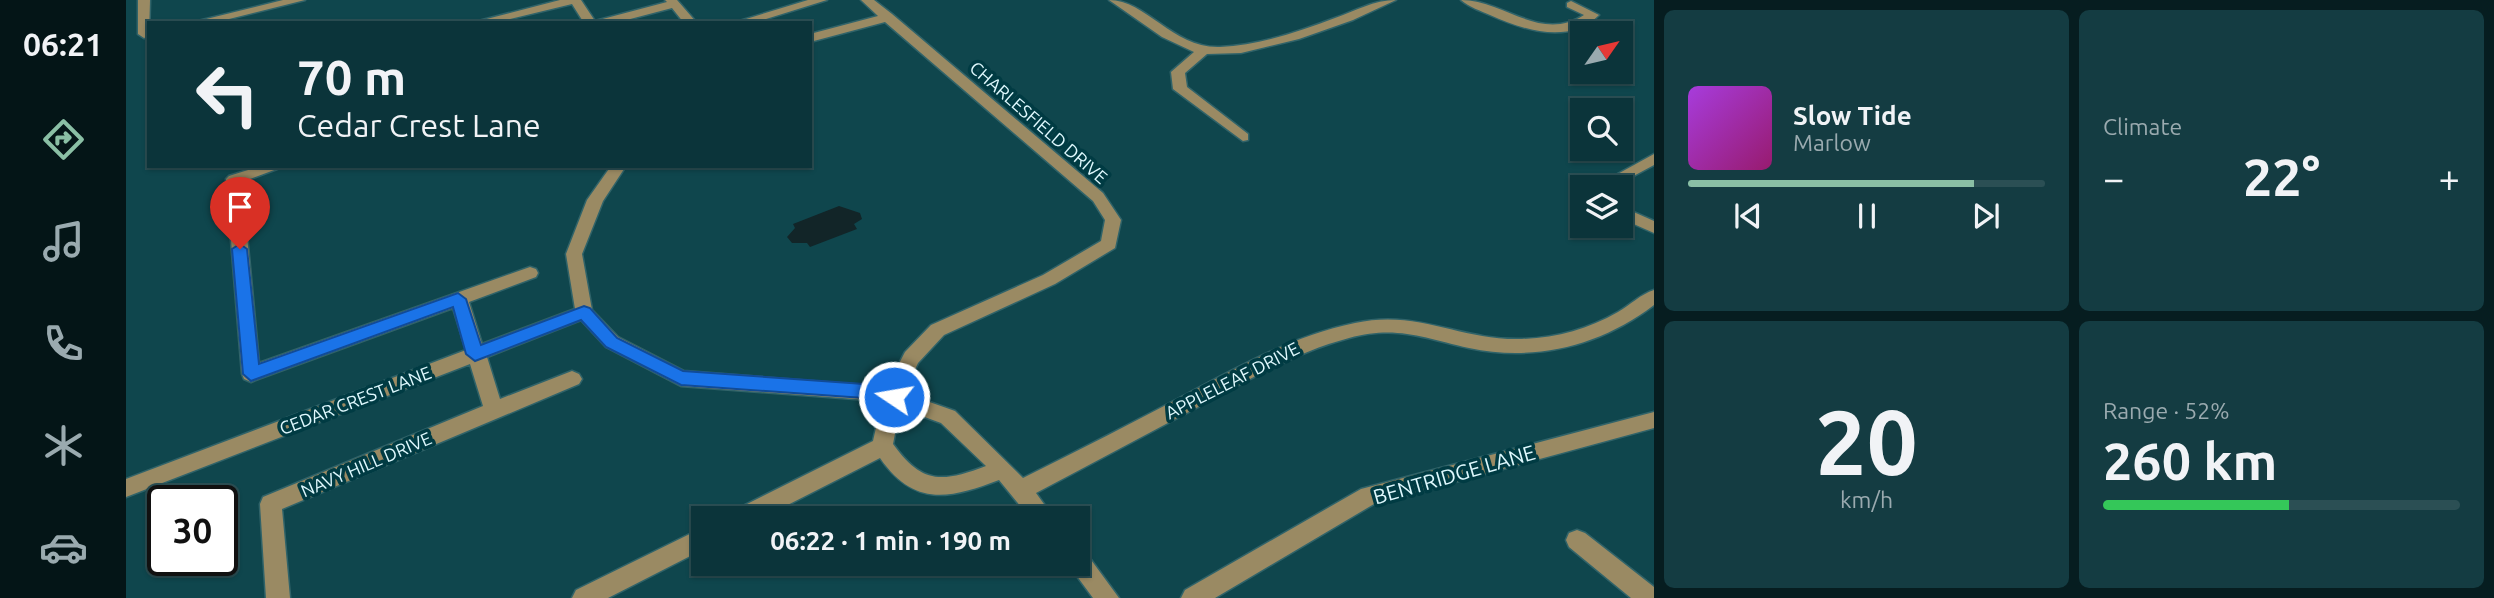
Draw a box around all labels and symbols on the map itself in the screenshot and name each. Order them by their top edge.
north arrow [1570,21,1633,84]
street label: CHARLESFIELD DRIVE [966,57,1112,187]
pin [210,177,270,249]
street label: APPLELEAF DRIVE [1162,338,1302,422]
position arrow [857,360,931,434]
street label: CEDAR CREST LANE [276,362,434,438]
street label: NAVY HILL DRIVE [298,427,434,501]
street label: BENTRIDGE LANE [1370,439,1538,509]
speed limit sign: 30 [147,485,238,576]

